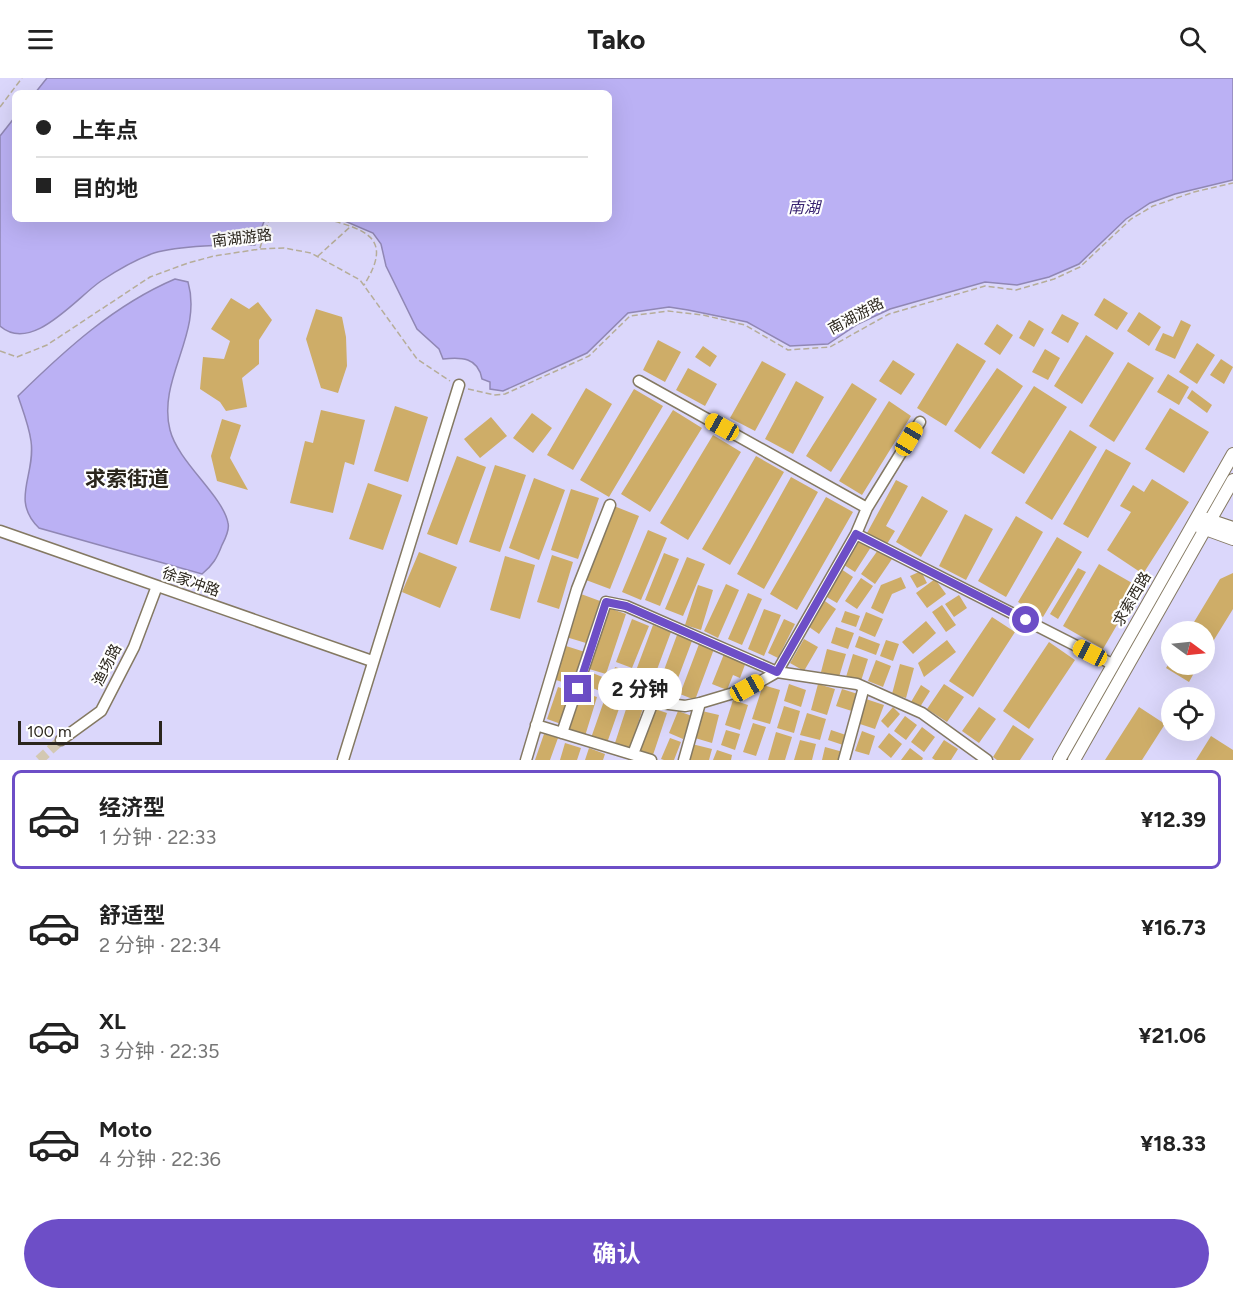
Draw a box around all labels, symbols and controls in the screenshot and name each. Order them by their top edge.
icon: menu [24,23,57,56]
text: Tako [588,23,645,56]
icon: search [1176,23,1209,56]
text: 上车点 [72,117,138,144]
text: 目的地 [72,175,138,202]
water label: 南湖 [788,198,823,217]
street label: 南湖游路 [211,225,273,251]
street label: 南湖游路 [825,294,887,338]
car [702,410,742,444]
car [892,419,926,459]
district label: 求索街道 [85,466,169,491]
street label: 徐家冲路 [160,564,222,600]
street label: 求索西路 [1109,569,1155,629]
route start [1012,606,1039,633]
north arrow [1161,621,1215,675]
map controls [1161,621,1215,741]
car [1070,637,1110,669]
street label: 渔场路 [89,641,125,689]
callout: 2 分钟 [599,668,683,710]
car [727,671,767,705]
route end [564,675,591,702]
text: 2 分钟 [612,677,668,701]
button: locate [1161,687,1215,741]
scale bar [18,718,162,746]
text: 100 m [27,722,72,741]
icon: car [27,793,81,847]
text: 经济型 [99,794,165,821]
text: ¥12.39 [1140,806,1206,833]
text: 1 分钟 · 22:33 [99,825,216,849]
icon: car [27,901,81,955]
text: 舒适型 [99,902,165,929]
text: ¥16.73 [1141,914,1206,941]
text: 2 分钟 · 22:34 [99,933,221,957]
text: XL [99,1008,126,1035]
icon: car [27,1009,81,1063]
text: ¥21.06 [1138,1022,1206,1049]
text: 3 分钟 · 22:35 [99,1039,220,1063]
text: Moto [99,1116,152,1143]
icon: car [27,1117,81,1171]
text: ¥18.33 [1140,1130,1206,1157]
text: 4 分钟 · 22:36 [99,1147,221,1171]
button: 确认 [24,1219,1209,1288]

